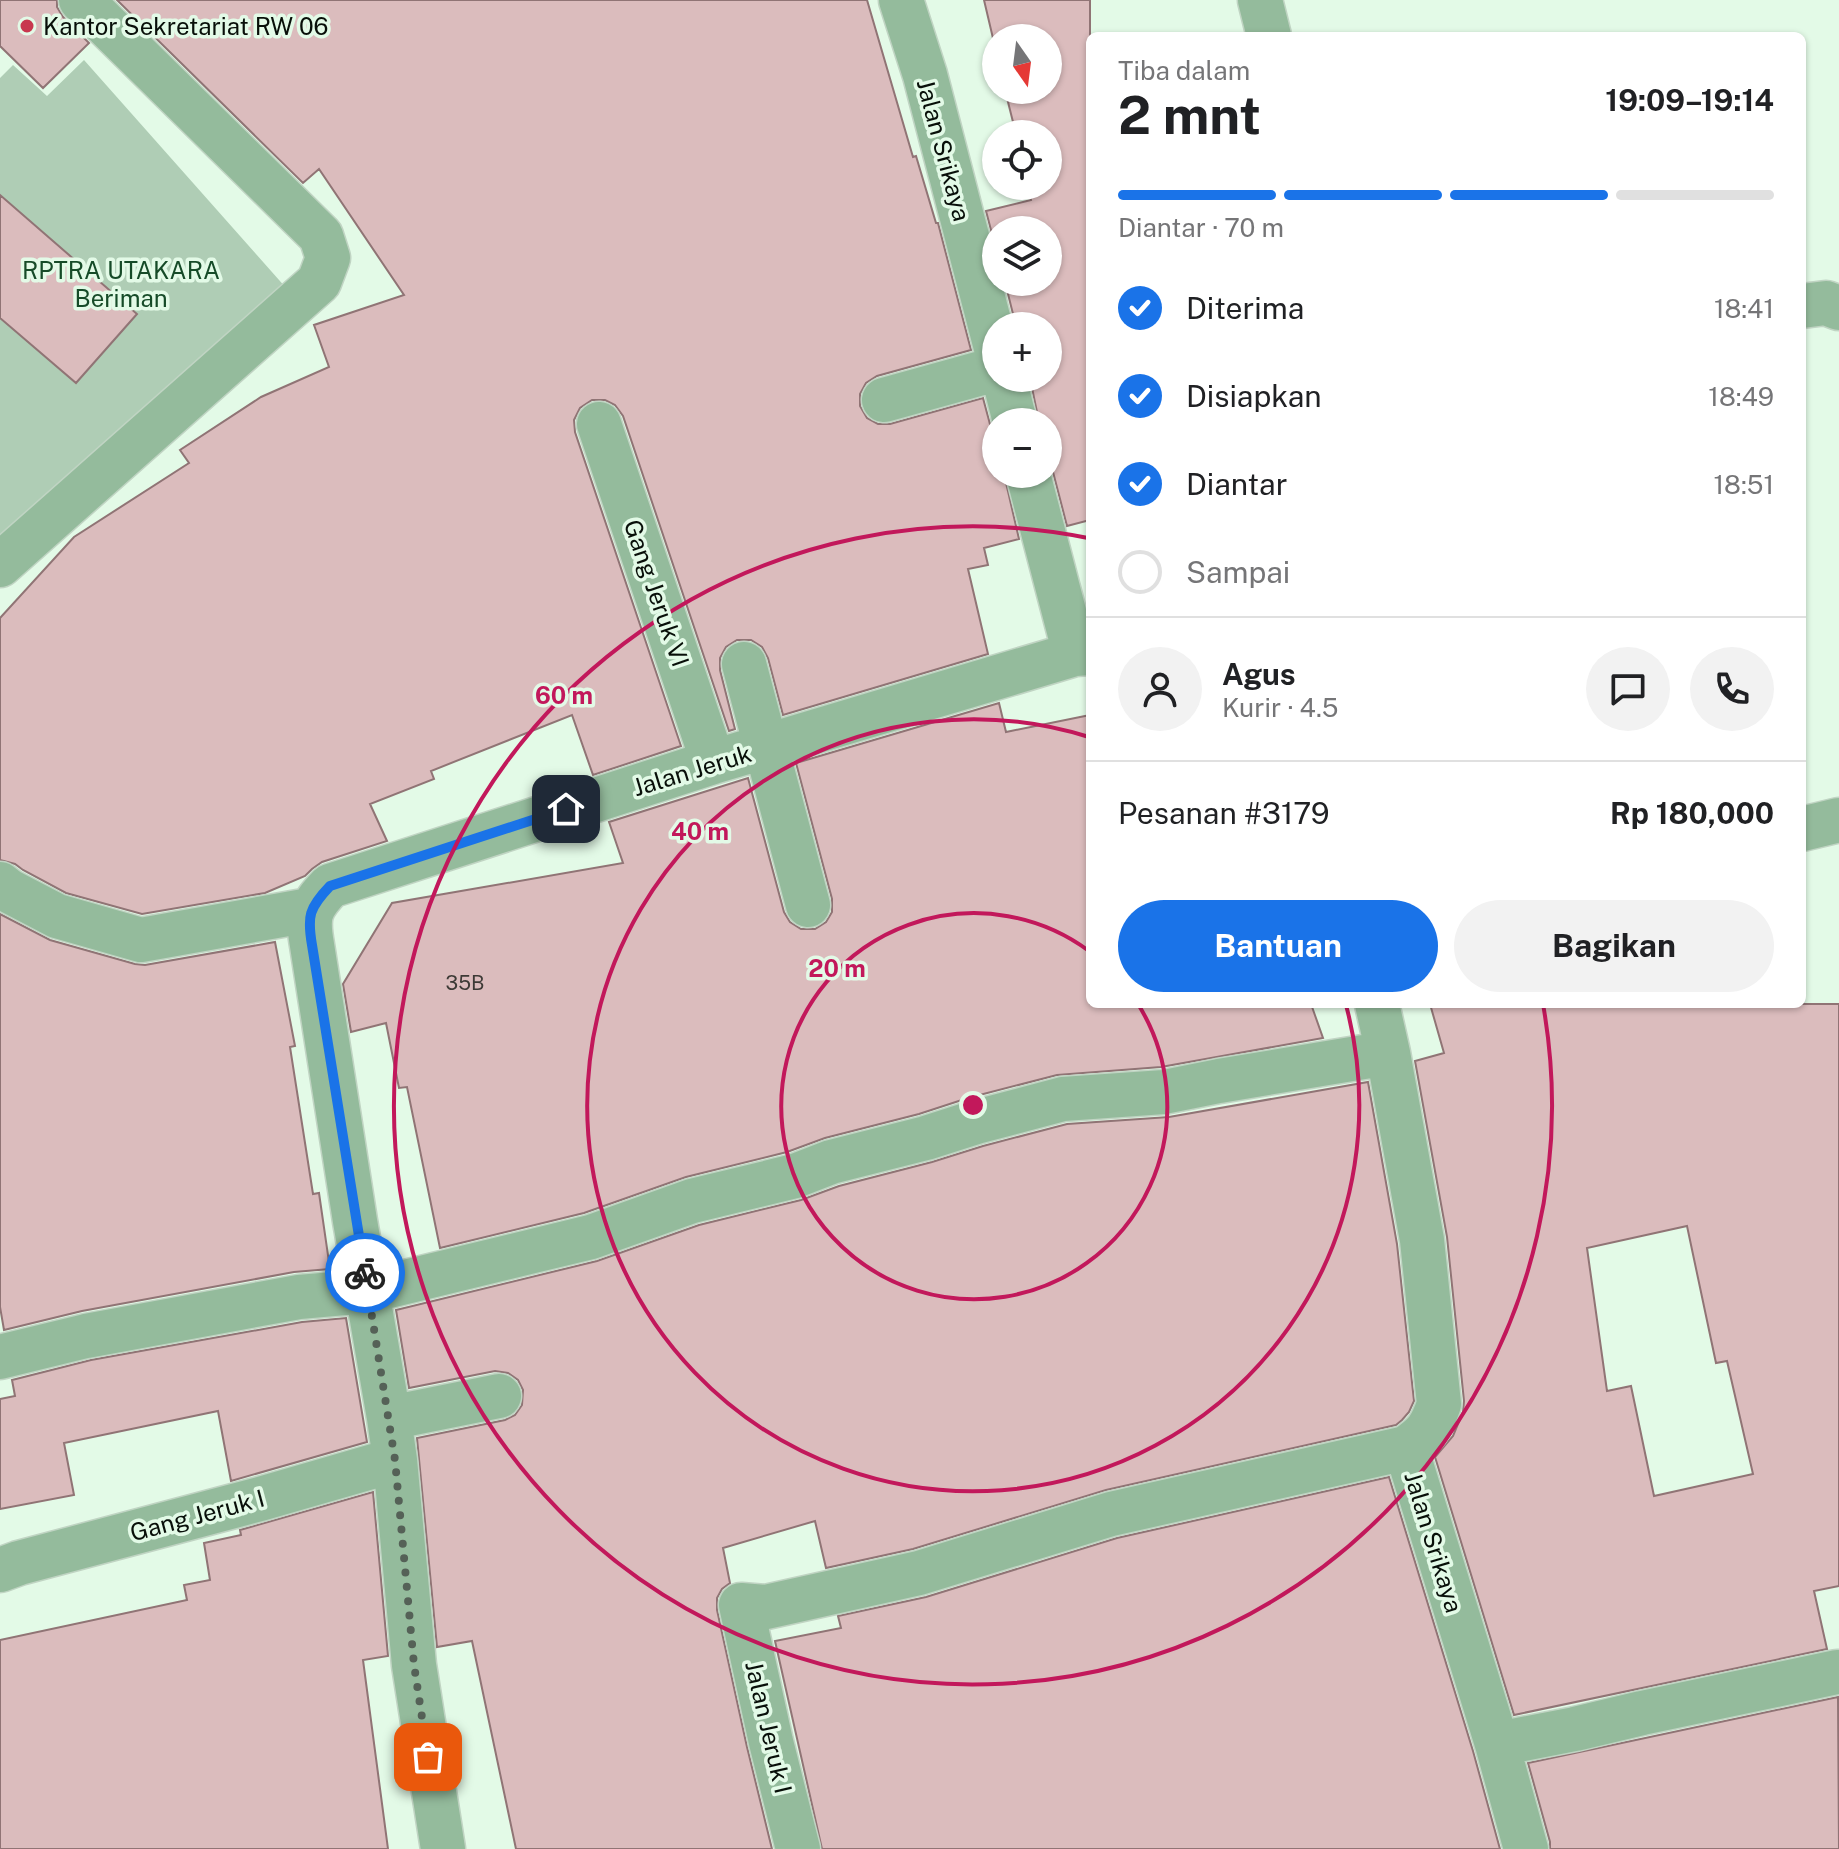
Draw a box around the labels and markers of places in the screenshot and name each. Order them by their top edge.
place label: Kantor Sekretariat RW 06 [43,12,328,40]
marker: Kantor Sekretariat RW 06 [18,17,36,35]
pin [532,775,600,843]
centre of rings [959,1091,987,1119]
pin [394,1723,462,1791]

